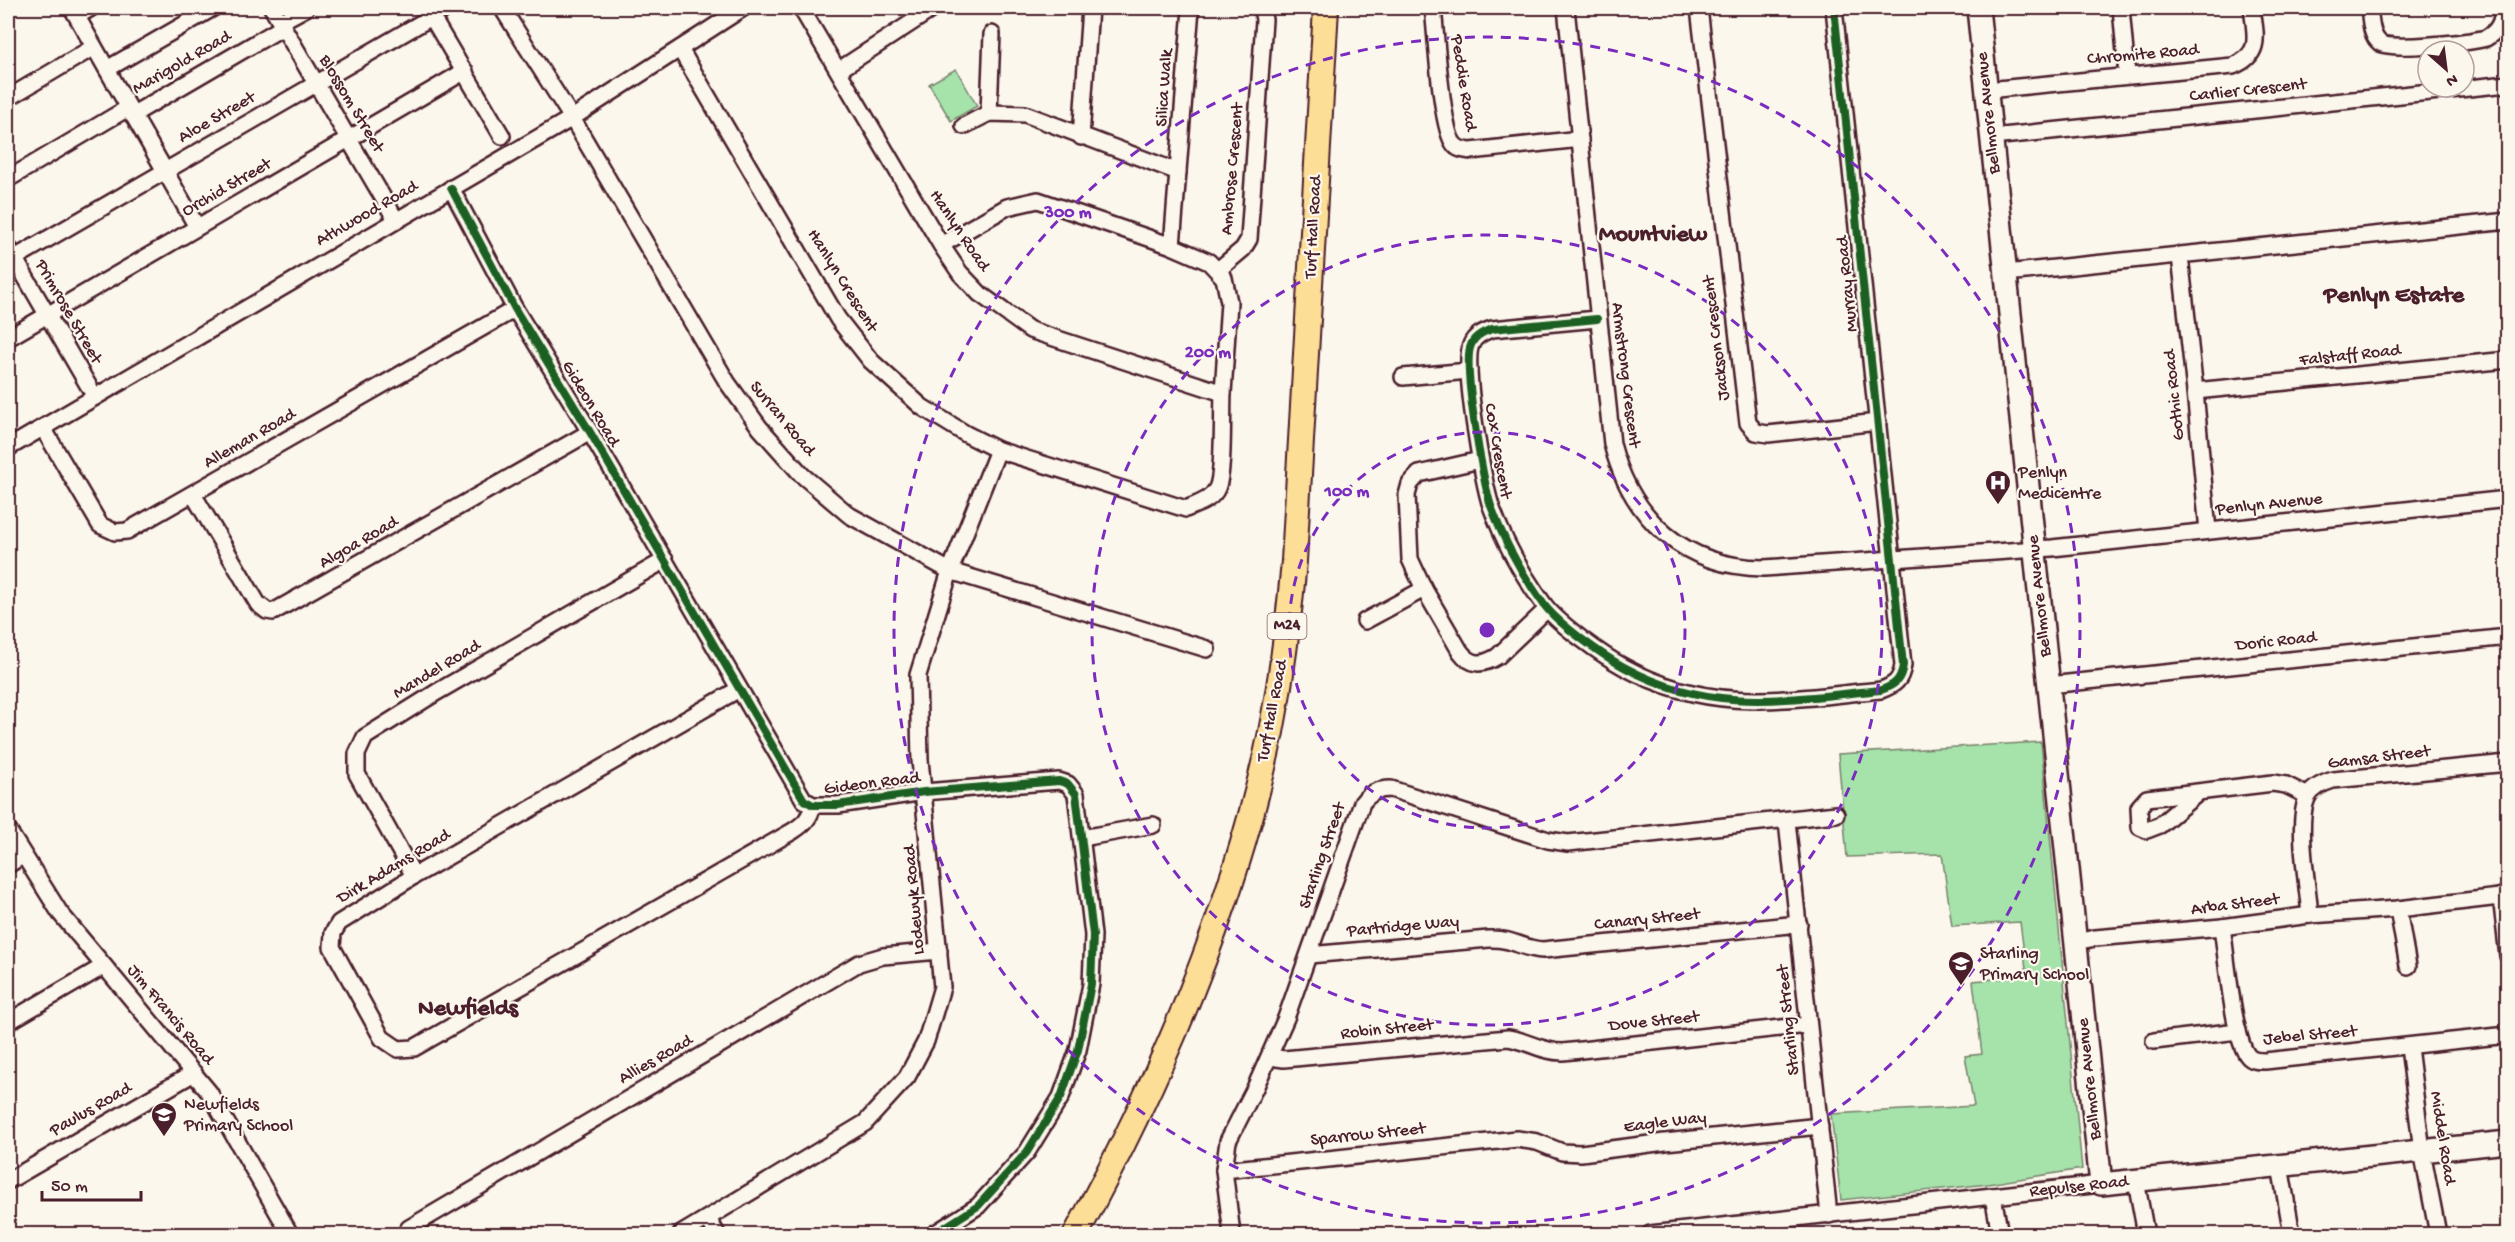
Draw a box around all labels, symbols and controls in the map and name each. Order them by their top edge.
street label: Marigold Road [129,26,236,100]
street label: Peddie Road [1445,32,1481,134]
north arrow [2416,39,2476,99]
street label: Chromite Road [2086,40,2201,70]
street label: Silica Walk [1152,47,1178,128]
street label: Bellmore Avenue [1972,50,2006,176]
street label: Blossom Street [313,51,389,158]
text: N [2442,68,2460,90]
street label: Carlier Crescent [2189,74,2309,108]
street label: Aloe Street [175,87,261,148]
street label: Ambrose Crescent [1217,101,1249,236]
street label: Orchid Street [179,153,277,222]
street label: Turf Hall Road [1301,173,1327,280]
street label: Athwood Road [312,176,423,252]
street label: Hanlyn Road [924,186,995,277]
text: 300 m [1044,203,1092,224]
district label: Mountview [1599,221,1708,250]
street label: Hanlyn Crescent [802,225,883,338]
street label: Murray Road [1832,234,1863,333]
street label: Primrose Street [29,255,107,369]
street label: Jackson Crescent [1699,273,1735,402]
district label: Penlyn Estate [2322,282,2466,311]
street label: Armstrong Crescent [1606,301,1645,450]
street label: Falstaff Road [2297,340,2403,372]
text: 200 m [1185,343,1231,364]
street label: Gothic Road [2160,347,2190,442]
street label: Gideon Road [556,357,625,452]
street label: Surran Road [744,377,820,462]
street label: Cox Crescent [1478,402,1516,502]
street label: Alleman Road [200,403,301,474]
place label: Penlyn Medicentre [2017,463,2102,505]
hospital icon: Penlyn Medicentre [1983,468,2013,506]
text: 100 m [1324,482,1370,503]
street label: Penlyn Avenue [2213,489,2324,521]
street label: Algoa Road [316,511,403,574]
street label: Bellmore Avenue [2023,533,2057,659]
road number: M24 [1268,613,1306,639]
centre of rings [1477,620,1497,640]
street label: Doric Road [2234,627,2319,657]
street label: Mandel Road [389,635,486,704]
street label: Turf Hall Road [1253,657,1293,765]
street label: Gamsa Street [2327,741,2433,775]
street label: Gideon Road [823,768,923,800]
street label: Starling Street [1295,799,1352,912]
street label: Dirk Adams Road [333,824,456,910]
street label: Lodewyk Road [900,843,930,956]
street label: Arba Street [2190,889,2282,921]
street label: Canary Street [1593,904,1702,936]
street label: Partridge Way [1345,912,1460,942]
place label: Starling Primary School [1979,944,2089,986]
school or university icon: Starling Primary School [1946,949,1976,987]
street label: Jim Francis Road [122,960,219,1071]
street label: Starling Street [1773,962,1805,1076]
district label: Newfields [418,995,519,1024]
street label: Dove Street [1607,1007,1702,1037]
street label: Robin Street [1340,1015,1436,1045]
street label: Bellmore Avenue [2073,1016,2107,1142]
street label: Jebel Street [2262,1021,2359,1051]
street label: Allies Road [615,1030,698,1090]
street label: Paulus Road [45,1077,137,1142]
street label: Middel Road [2424,1090,2460,1188]
place label: Newfields Primary School [183,1095,293,1137]
school or university icon: Newfields Primary School [149,1100,179,1138]
street label: Eagle Way [1622,1107,1708,1138]
street label: Sparrow Street [1309,1118,1428,1151]
scale bar [42,1164,141,1202]
street label: Repulse Road [2028,1171,2131,1203]
text: 50 m [51,1177,88,1198]

